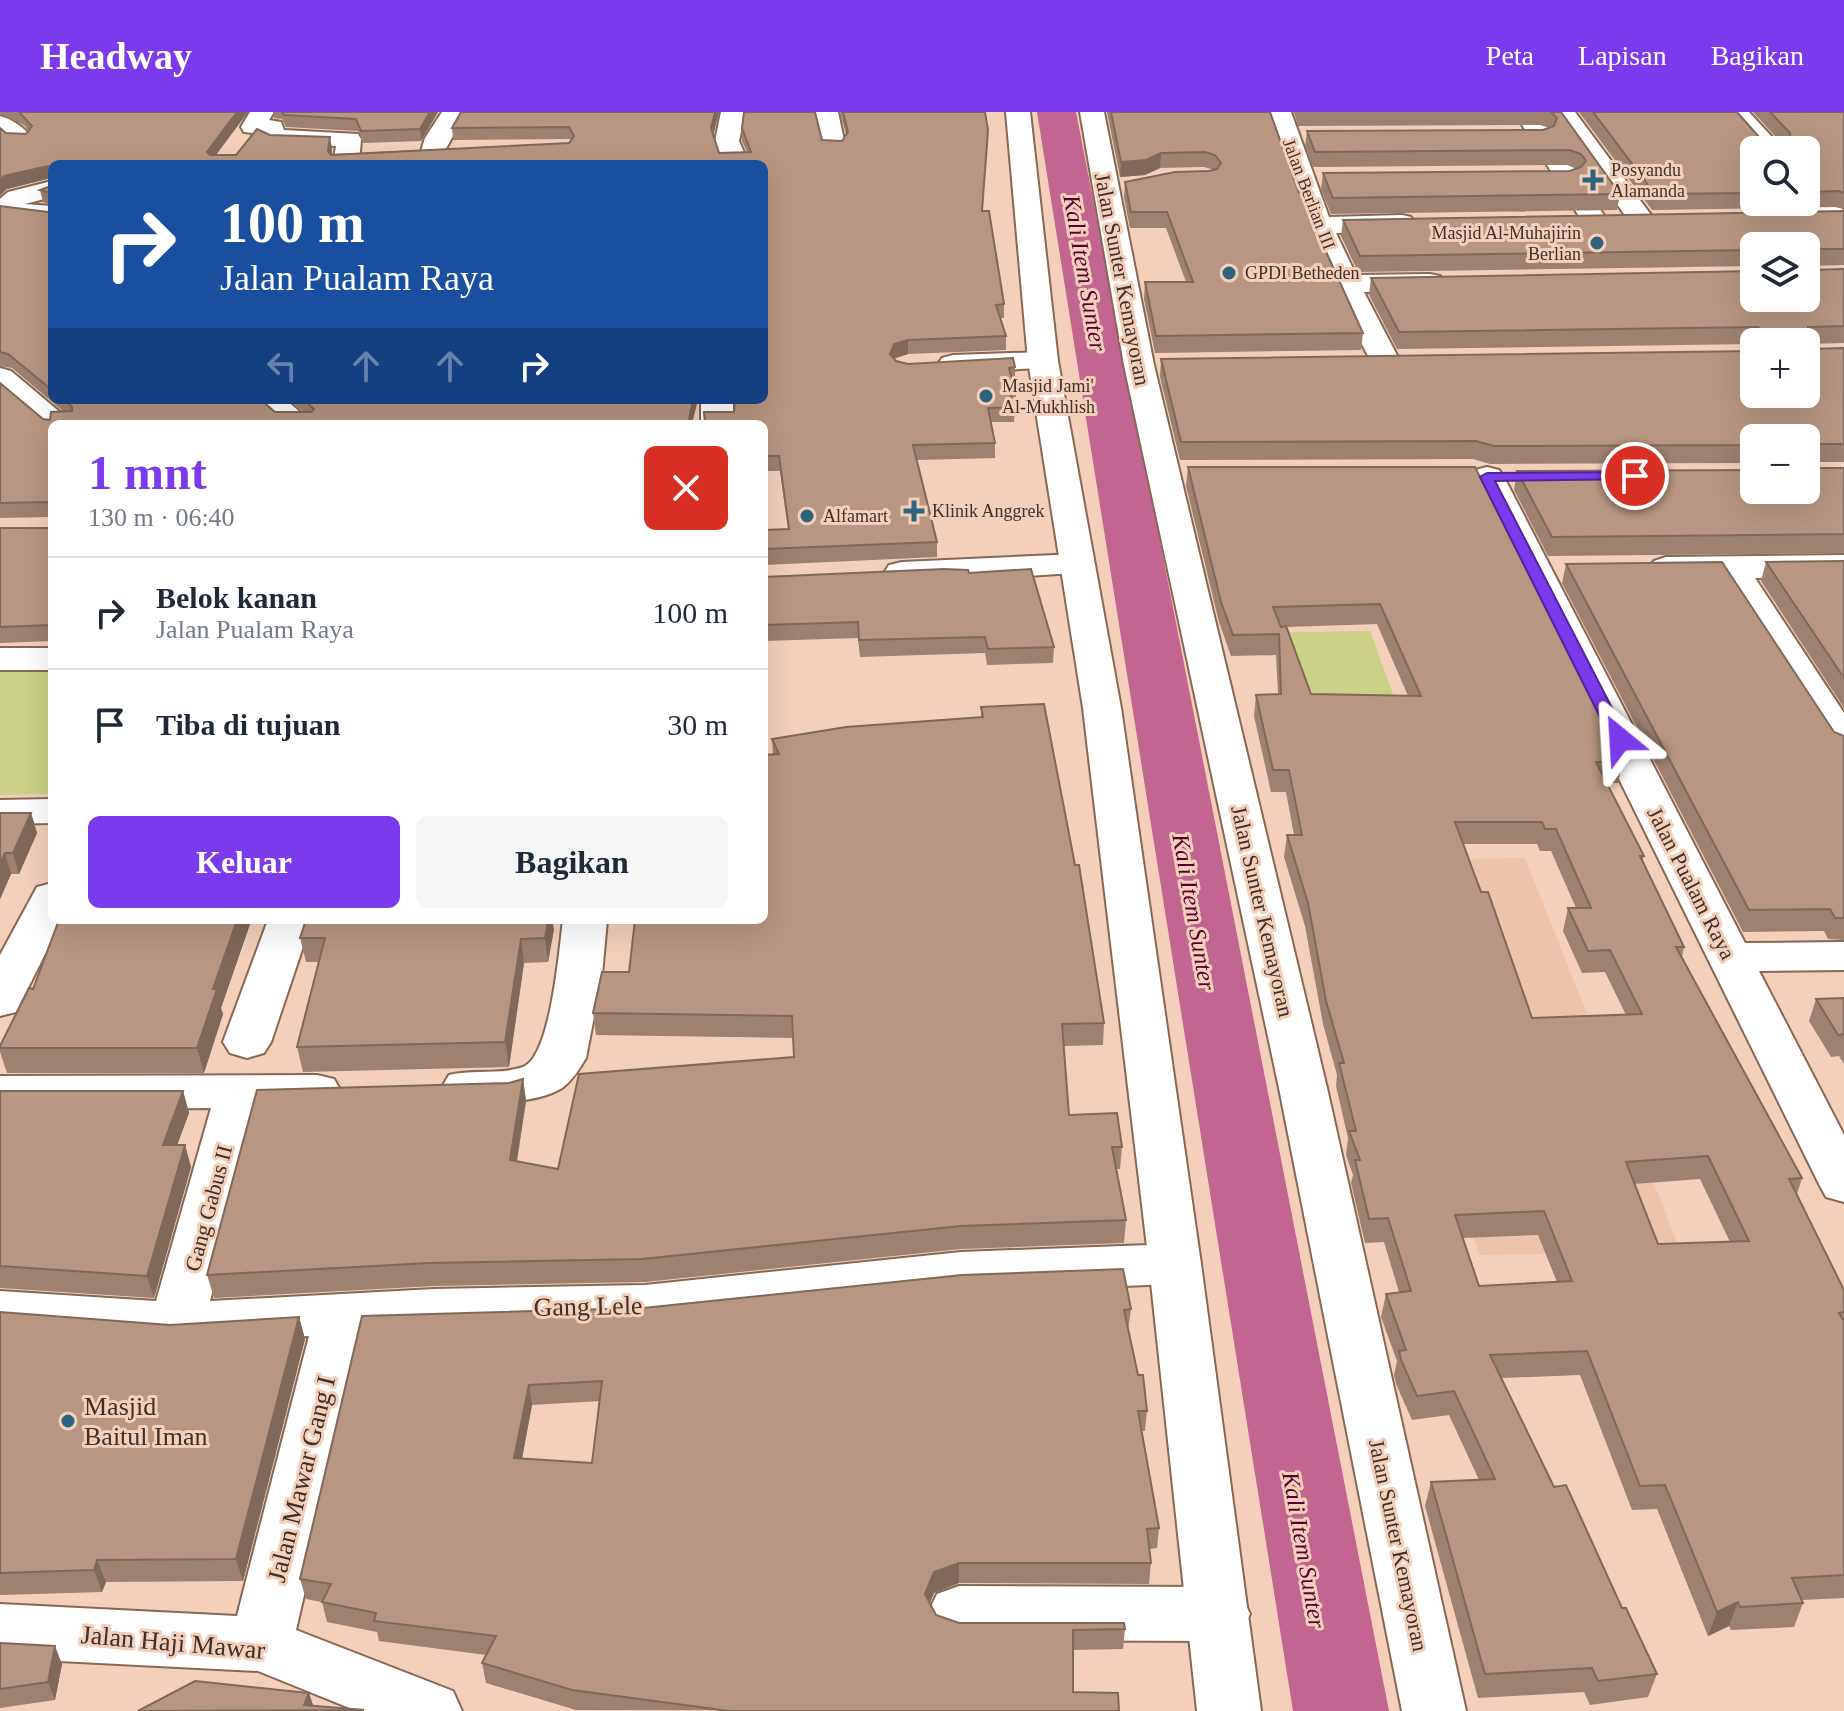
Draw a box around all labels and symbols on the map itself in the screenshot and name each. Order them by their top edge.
street label: Jalan Berlian III [1279,136,1339,252]
place label: Posyandu Alamanda [1611,160,1685,201]
marker: Posyandu Alamanda [1582,169,1604,191]
street label: Jalan Sunter Kemayoran [1090,171,1155,388]
water label: Kali Item Sunter [1058,192,1112,354]
place label: Masjid Al-Muhajirin Berlian [1432,223,1581,264]
marker: Masjid Al-Muhajirin Berlian [1588,234,1606,252]
place label: GPDI Betheden [1245,263,1359,283]
marker: GPDI Betheden [1220,264,1238,282]
place label: Masjid Jami' Al-Mukhlish [1002,376,1095,417]
marker: Masjid Jami' Al-Mukhlish [977,387,995,405]
pin [1601,442,1669,510]
marker: Klinik Anggrek [903,500,925,522]
place label: Klinik Anggrek [932,501,1045,521]
place label: Alfamart [823,506,888,526]
marker: Alfamart [798,507,816,525]
position arrow [1578,697,1662,781]
street label: Jalan Sunter Kemayoran [1226,803,1299,1019]
street label: Jalan Pualam Raya [1642,803,1741,964]
water label: Kali Item Sunter [1167,831,1221,993]
street label: Gang Gabus II [180,1142,237,1274]
street label: Gang Lele [533,1291,643,1322]
street label: Jalan Mawar Gang I [262,1373,341,1585]
place label: Masjid Baitul Iman [84,1392,207,1451]
marker: Masjid Baitul Iman [59,1412,77,1430]
street label: Jalan Sunter Kemayoran [1364,1437,1433,1653]
water label: Kali Item Sunter [1277,1469,1331,1631]
street label: Jalan Haji Mawar [80,1620,267,1665]

